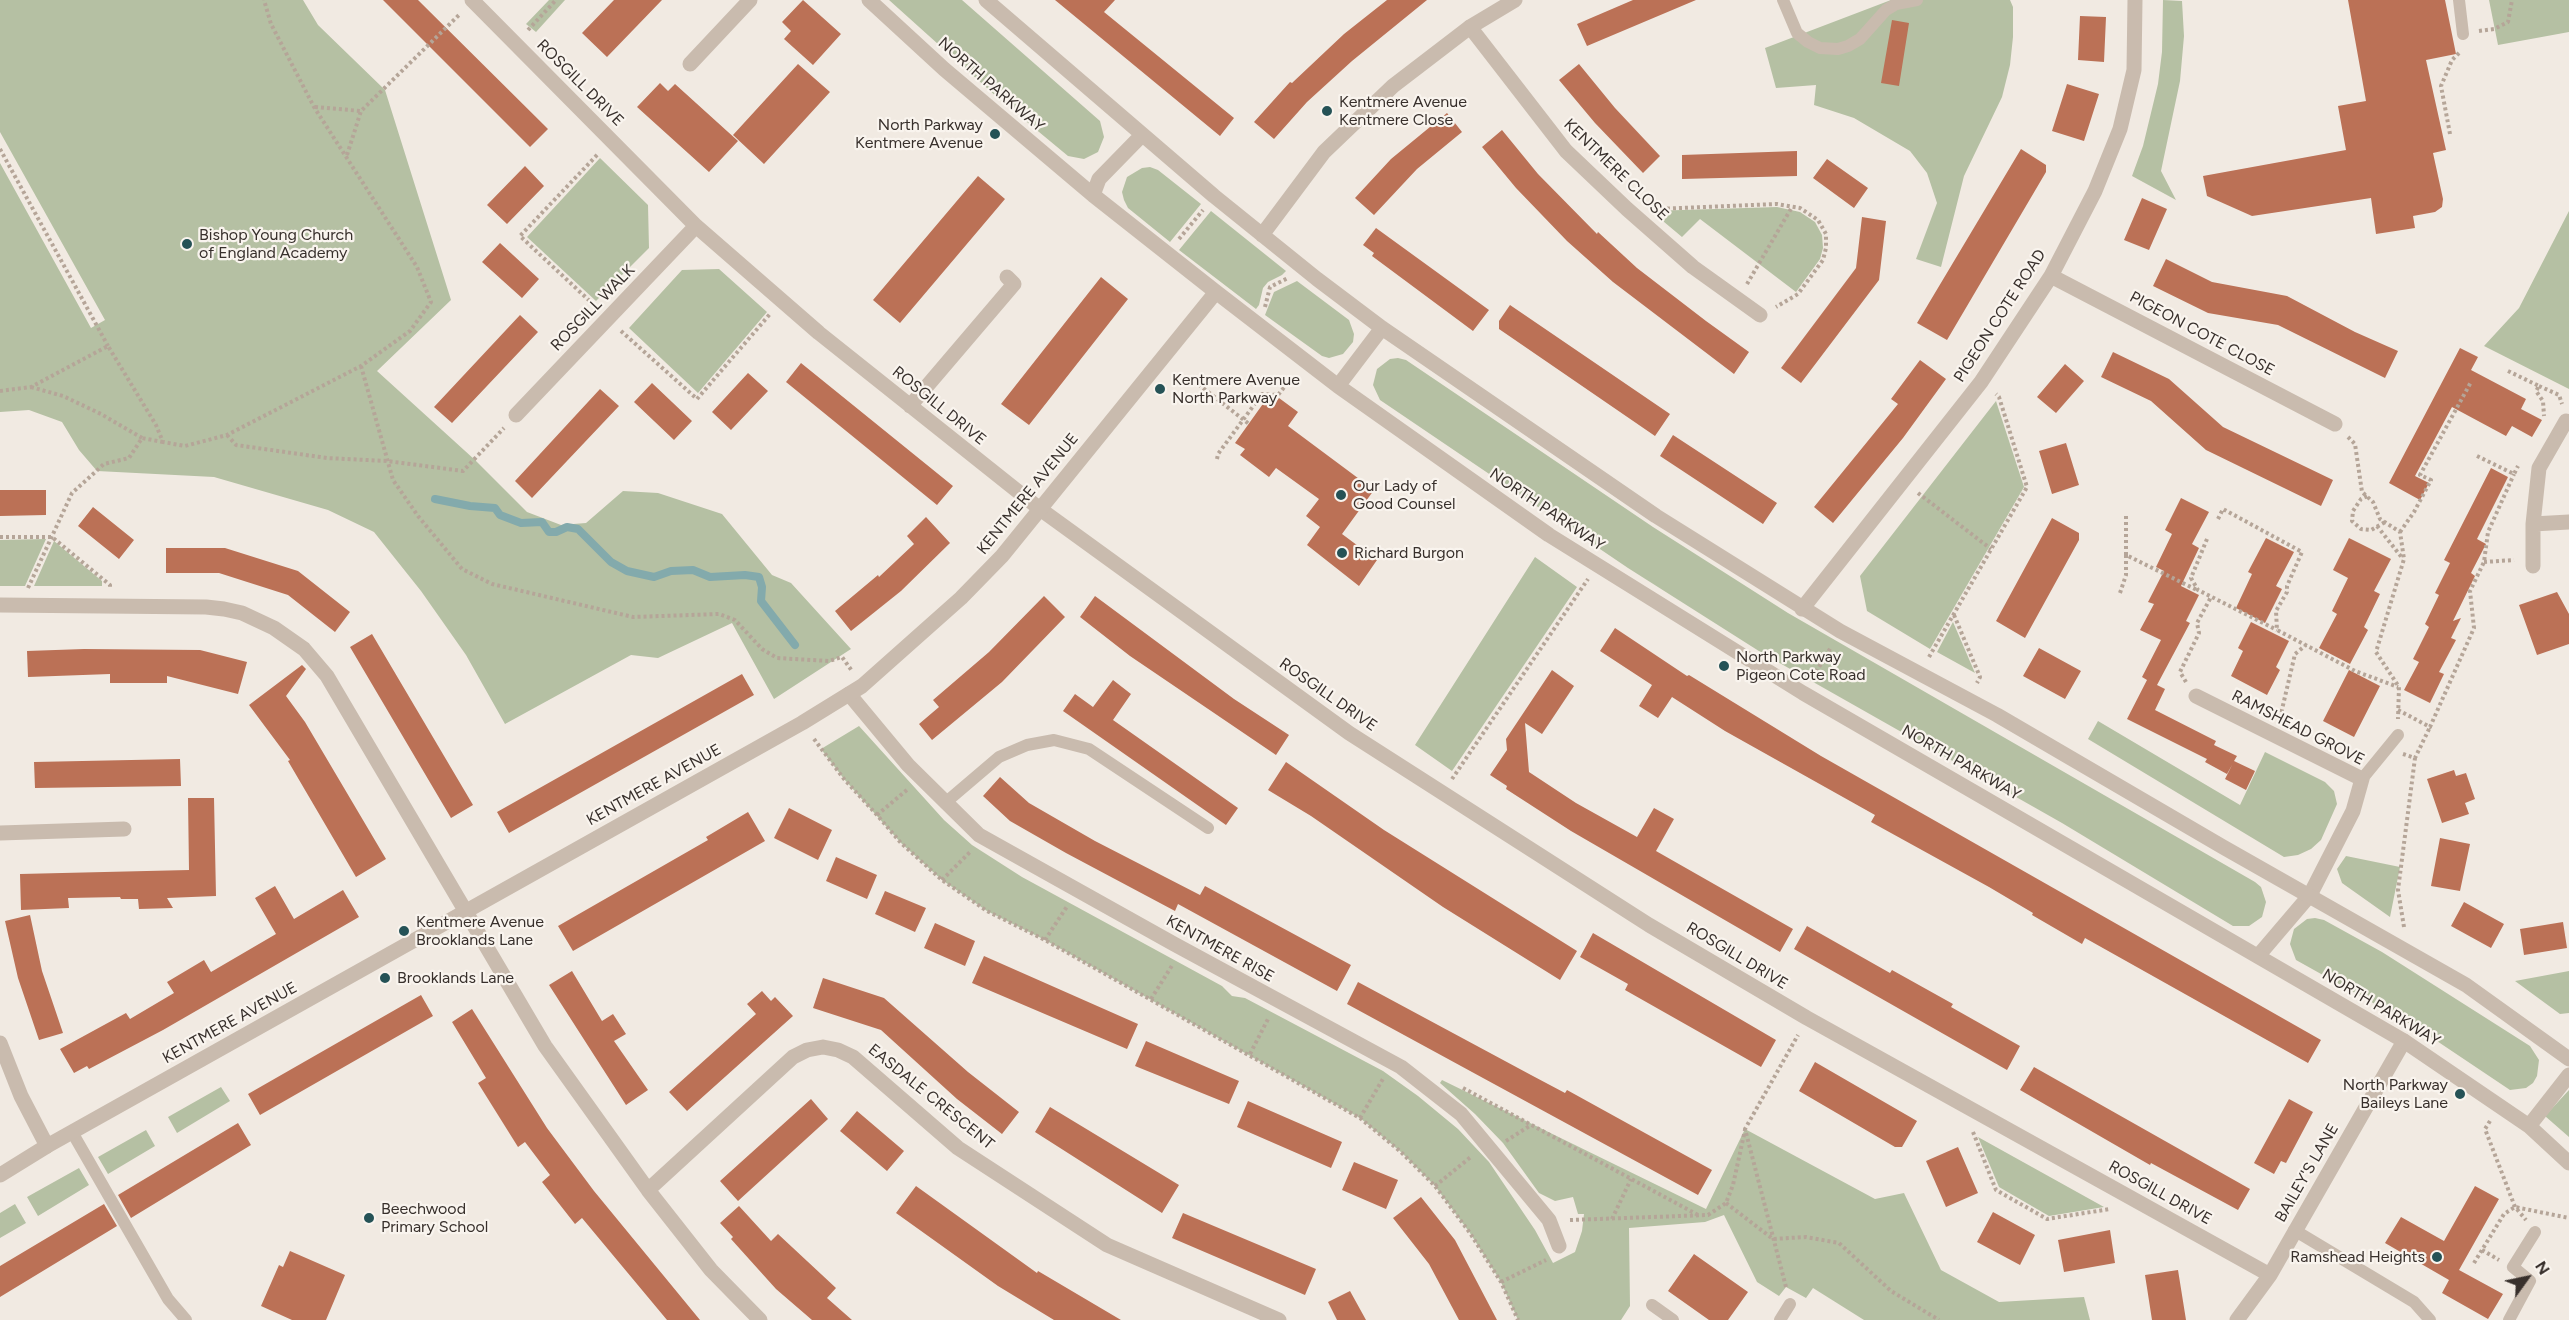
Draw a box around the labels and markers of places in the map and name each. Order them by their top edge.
place label: Kentmere Avenue Kentmere Close [1339,92,1467,130]
marker: Kentmere Avenue Kentmere Close [1320,104,1334,118]
place label: North Parkway Kentmere Avenue [855,115,983,153]
marker: North Parkway Kentmere Avenue [988,127,1002,141]
place label: Bishop Young Church of England Academy [199,225,353,263]
marker: Bishop Young Church of England Academy [180,237,194,251]
place label: Kentmere Avenue North Parkway [1172,370,1300,408]
marker: Kentmere Avenue North Parkway [1153,382,1167,396]
place label: Our Lady of Good Counsel [1353,476,1455,514]
marker: Our Lady of Good Counsel [1334,488,1348,502]
place label: Richard Burgon [1354,543,1464,563]
marker: Richard Burgon [1335,546,1349,560]
place label: North Parkway Pigeon Cote Road [1736,647,1866,685]
marker: North Parkway Pigeon Cote Road [1717,659,1731,673]
place label: Kentmere Avenue Brooklands Lane [416,912,544,950]
marker: Kentmere Avenue Brooklands Lane [397,924,411,938]
place label: Brooklands Lane [397,968,514,988]
marker: Brooklands Lane [378,971,392,985]
place label: North Parkway Baileys Lane [2343,1075,2448,1113]
marker: North Parkway Baileys Lane [2453,1087,2467,1101]
place label: Beechwood Primary School [381,1199,488,1237]
marker: Beechwood Primary School [362,1211,376,1225]
place label: Ramshead Heights [2290,1247,2425,1267]
marker: Ramshead Heights [2430,1250,2444,1264]

